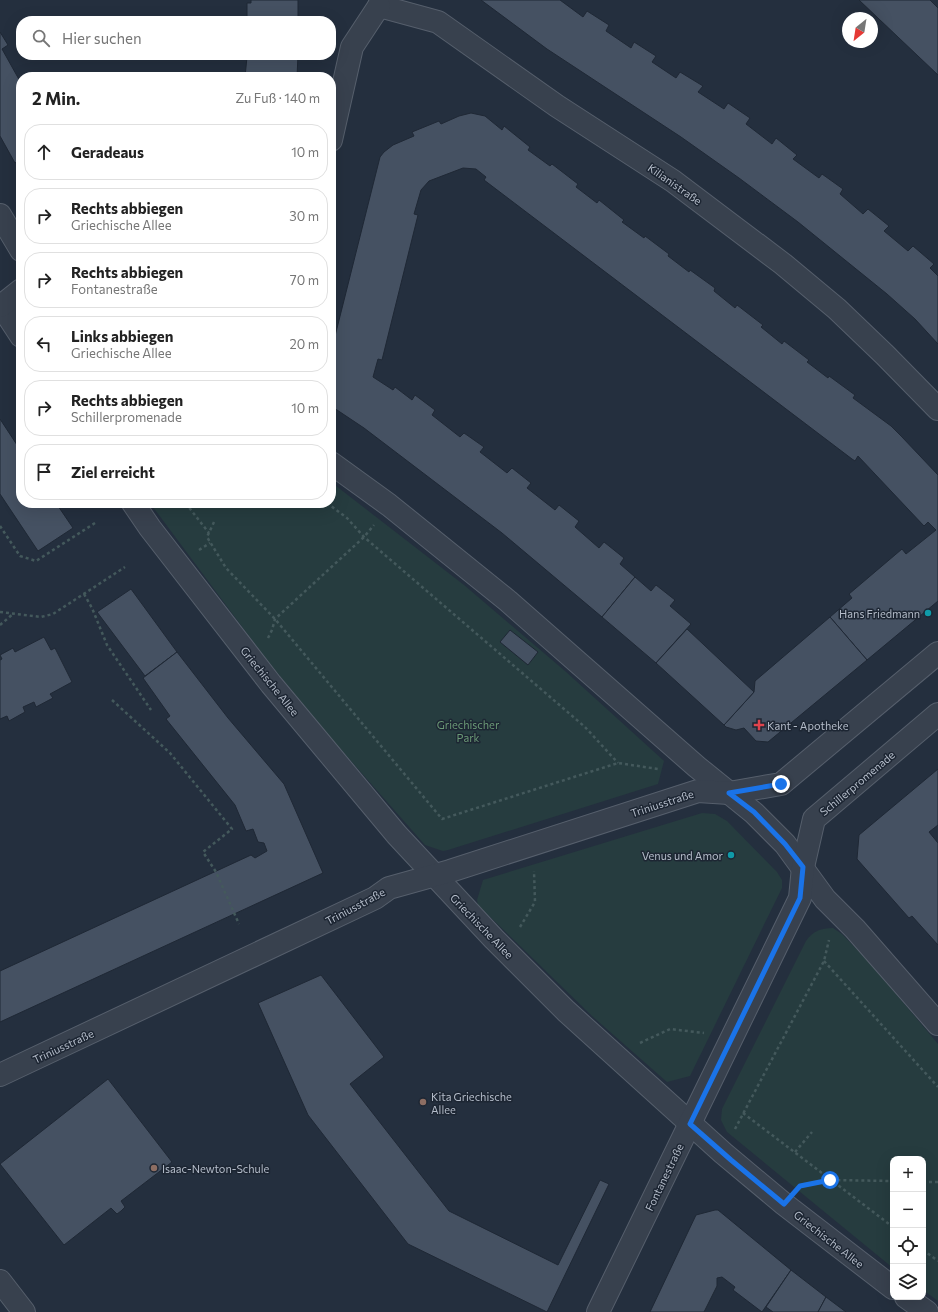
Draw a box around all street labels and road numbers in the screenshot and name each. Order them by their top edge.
street label: Kilianistraße [646,161,705,207]
street label: Griechische Allee [238,644,302,718]
street label: Schillerpromenade [817,748,897,818]
street label: Triniusstraße [629,787,695,819]
street label: Triniusstraße [323,885,387,927]
street label: Griechische Allee [448,891,516,961]
street label: Triniusstraße [31,1026,96,1066]
street label: Fontanestraße [642,1141,686,1213]
street label: Griechische Allee [791,1208,867,1270]

